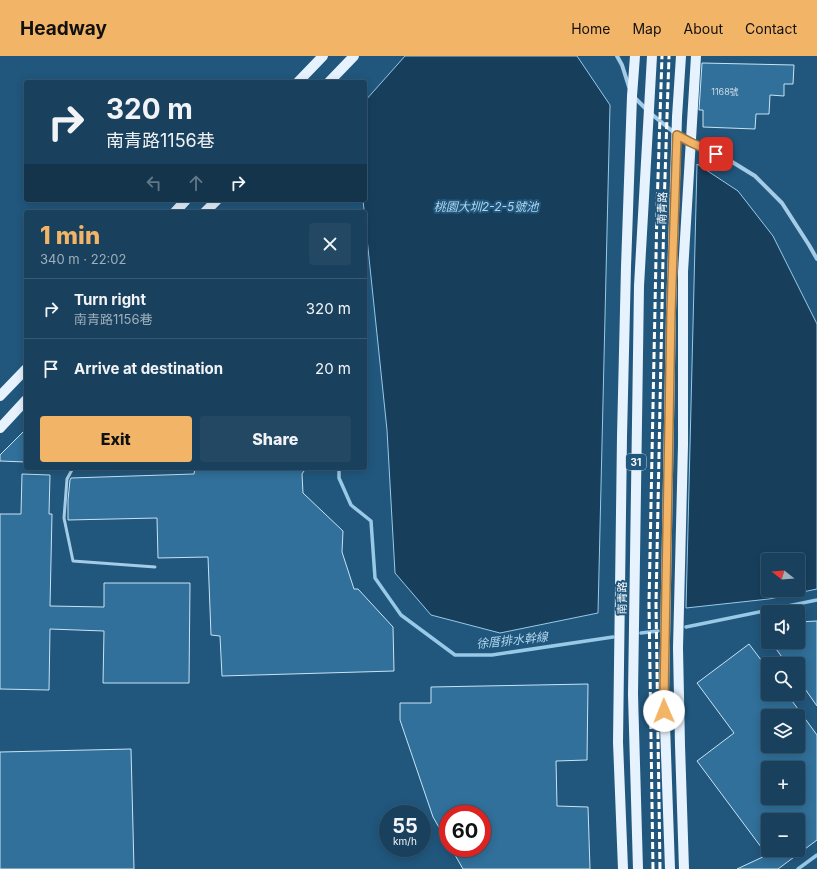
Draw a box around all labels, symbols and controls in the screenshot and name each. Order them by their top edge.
text: Headway [20,17,107,40]
text: Home [571,20,610,37]
text: Map [632,20,662,37]
text: About [684,20,723,37]
text: Contact [745,20,797,37]
house number: 1168號 [711,86,739,97]
text: 320 m [106,92,193,126]
icon: right [40,96,92,148]
text: 南青路1156巷 [106,130,215,151]
pin [699,137,733,171]
icon: arrive [705,143,727,165]
icon: left [143,172,165,194]
icon: ahead [185,172,207,194]
icon: right [227,172,249,194]
street label: 南青路 [654,191,670,225]
water label: 桃園大圳2-2-5號池 [434,199,540,214]
text: 1 min [40,221,100,250]
button: close [309,223,351,265]
text: 340 m · 22:02 [40,251,126,267]
text: Turn right [74,290,146,309]
icon: right [40,298,62,320]
text: 320 m [306,299,351,318]
text: 南青路1156巷 [74,311,153,327]
icon: arrive [40,358,62,380]
text: Arrive at destination [74,359,223,378]
text: 20 m [315,359,351,378]
button: Exit [40,416,192,462]
button: Share [200,416,351,462]
road number: 31 [626,454,646,470]
north arrow [761,553,805,597]
map controls [761,553,805,857]
street label: 南青路 [615,581,629,615]
button: sound [761,605,805,649]
water label: 徐厝排水幹線 [475,629,551,651]
button: search [761,657,805,701]
position arrow [643,690,685,732]
button: layers [761,709,805,753]
button: + [761,761,805,805]
speed limit sign: 60 [439,805,491,857]
button: − [761,813,805,857]
text: 55 [392,814,418,838]
text: km/h [393,835,417,847]

